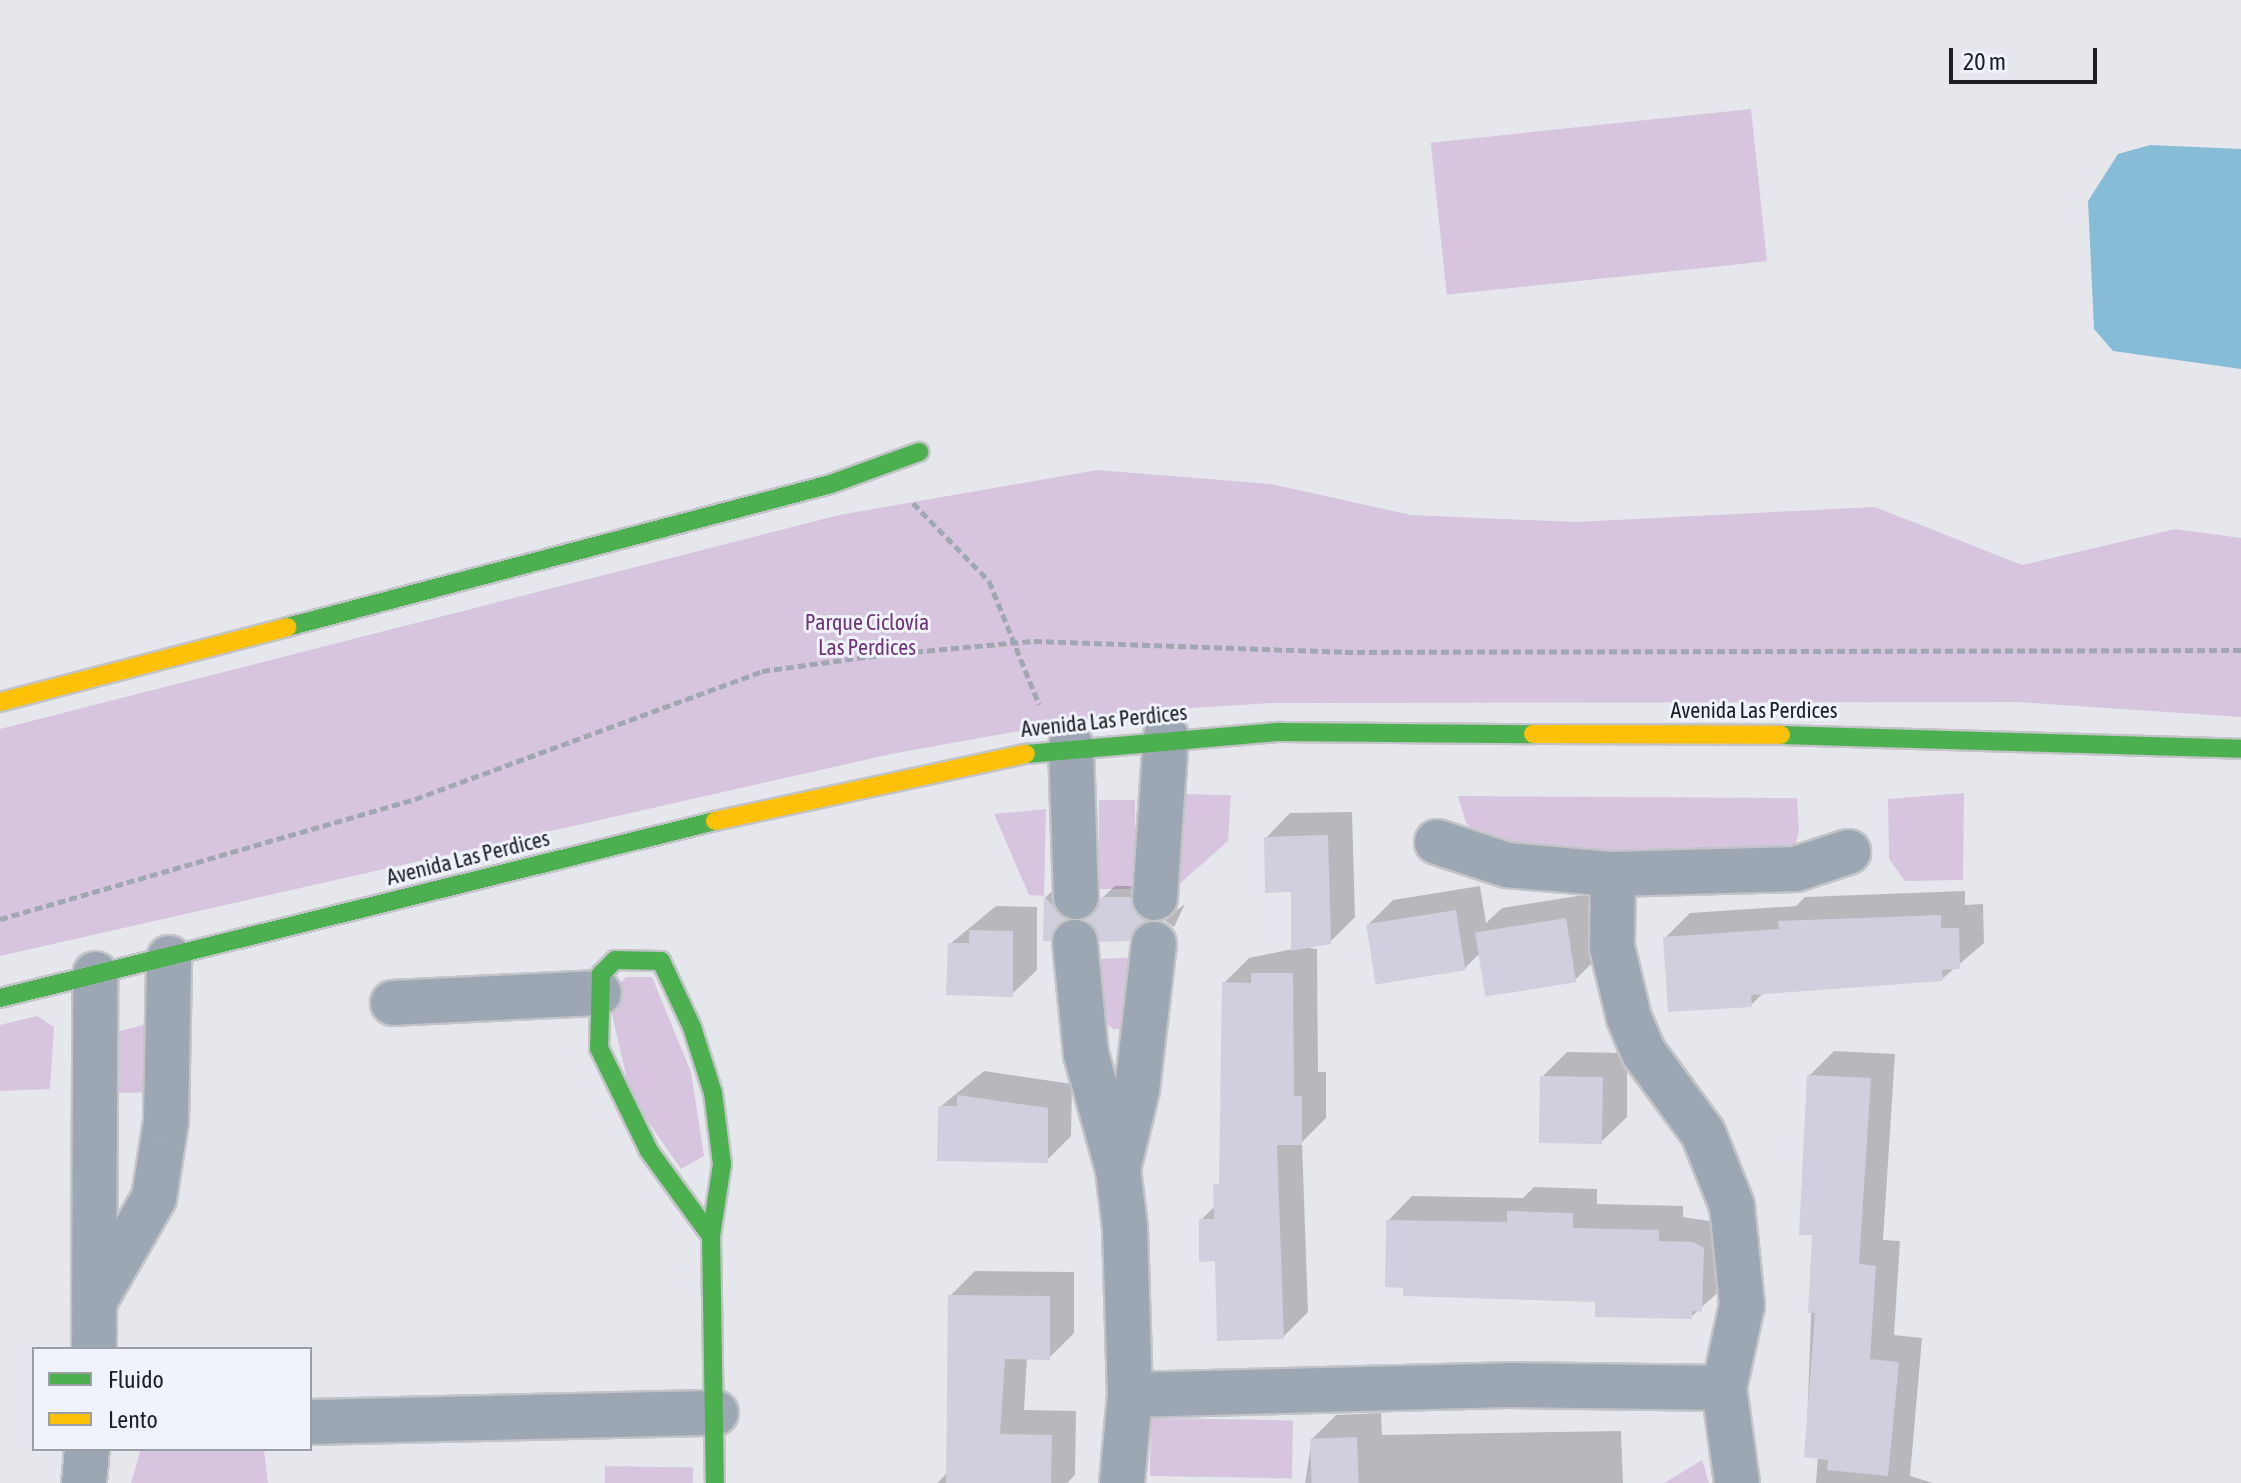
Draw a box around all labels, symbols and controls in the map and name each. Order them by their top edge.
scale bar [1953,32,2101,82]
text: 20 m [1963,48,2006,75]
park label: Parque Ciclovía Las Perdices [805,609,929,660]
street label: Avenida Las Perdices [1671,698,1837,724]
street label: Avenida Las Perdices [1020,699,1188,743]
street label: Avenida Las Perdices [384,825,552,891]
legend [32,1347,312,1451]
text: Fluido [108,1366,164,1393]
text: Lento [108,1406,158,1433]

